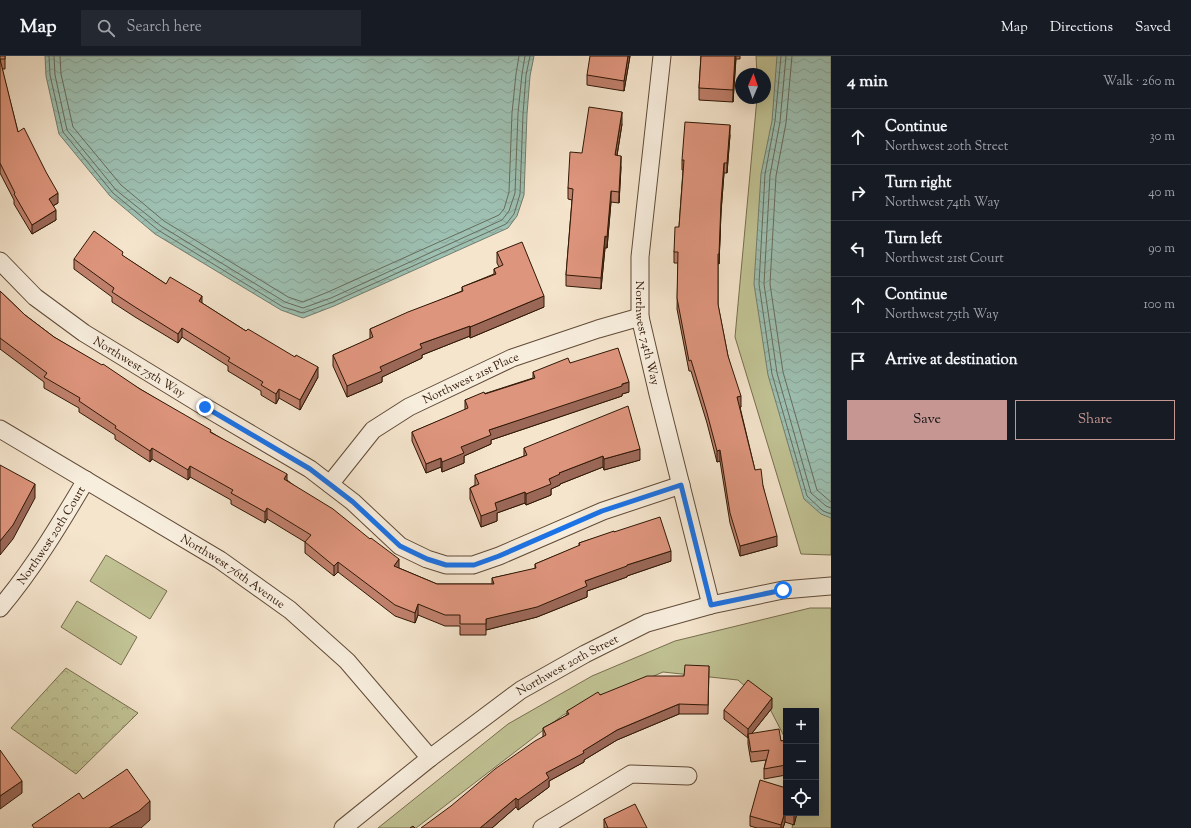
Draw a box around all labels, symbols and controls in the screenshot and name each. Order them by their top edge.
search box [81,10,361,46]
text: Map [20,14,57,41]
icon: search [95,17,117,39]
text: Search here [127,17,202,38]
text: Map [1001,18,1028,38]
text: Directions [1050,18,1113,38]
text: Saved [1135,18,1171,38]
north arrow [735,68,771,104]
text: 4 min [847,70,888,94]
text: Walk · 260 m [1103,73,1175,91]
text: Continue [885,117,947,138]
icon: ahead [847,126,869,148]
text: 30 m [1149,128,1175,146]
text: Northwest 20th Street [885,138,1008,156]
text: Turn right [885,173,951,194]
icon: right [847,182,869,204]
text: 40 m [1148,184,1175,202]
text: Northwest 74th Way [885,194,1000,212]
text: Turn left [885,229,942,250]
icon: left [847,238,869,260]
text: 90 m [1148,240,1175,258]
text: Northwest 21st Court [885,250,1004,268]
street label: Northwest 74th Way [630,281,664,387]
text: Continue [885,285,947,306]
icon: ahead [847,294,869,316]
text: 100 m [1143,296,1175,314]
text: Northwest 75th Way [885,306,999,324]
street label: Northwest 75th Way [89,333,188,403]
street label: Northwest 21st Place [420,348,522,409]
icon: arrive [847,350,869,372]
text: Arrive at destination [885,350,1018,371]
route end [196,398,214,416]
button: Save [847,400,1007,440]
button: Share [1015,400,1175,440]
street label: Northwest 20th Court [13,483,90,589]
street label: Northwest 76th Avenue [177,530,289,614]
route start [774,581,792,599]
street label: Northwest 20th Street [513,631,622,701]
map controls [783,708,819,816]
button: + [783,708,819,744]
button: − [783,744,819,780]
button: locate [783,780,819,816]

